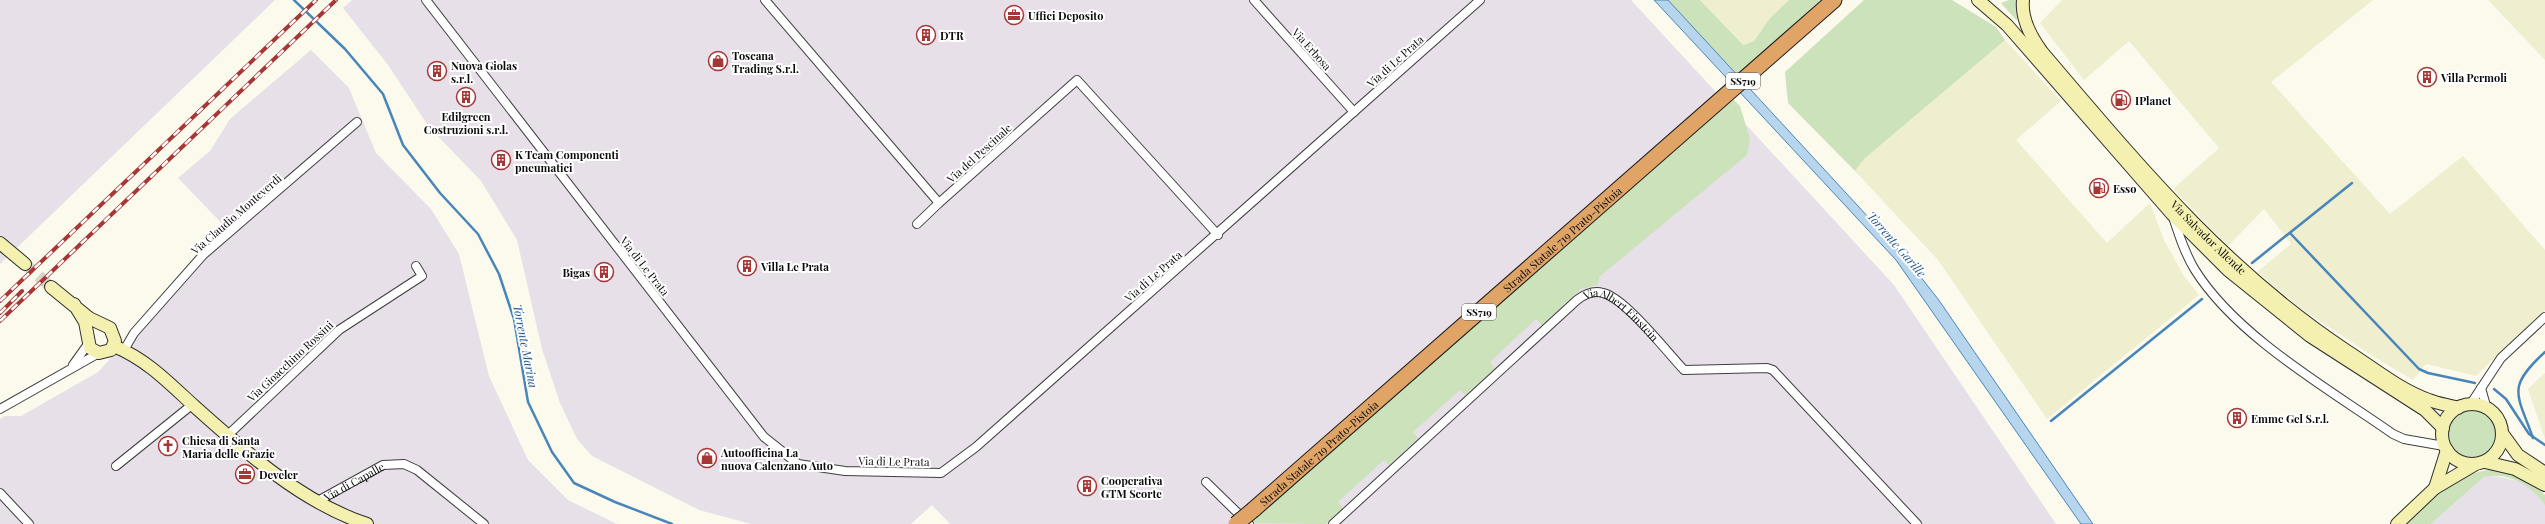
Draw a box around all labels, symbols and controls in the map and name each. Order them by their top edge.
office icon: Uffici Deposito [1003,4,1025,26]
place label: Uffici Deposito [1028,8,1103,23]
building icon: DTR [915,24,937,46]
street label: Via Erbosa [1288,24,1335,74]
place label: DTR [940,28,964,43]
street label: Via di Le Prata [1363,31,1427,91]
place label: Toscana Trading S.r.l. [732,48,799,76]
shop icon: Toscana Trading S.r.l. [707,50,729,72]
place label: Nuova Giolas s.r.l. [451,58,517,86]
building icon: Nuova Giolas s.r.l. [426,60,448,82]
building icon: Villa Permoli [2416,66,2438,88]
place label: Villa Permoli [2440,70,2508,85]
road number: SS719 [1726,73,1760,89]
building icon: Edilgreen Costruzioni s.r.l. [455,86,477,108]
fuel station icon: IPlanet [2110,89,2132,111]
place label: IPlanet [2135,93,2171,108]
place label: Edilgreen Costruzioni s.r.l. [424,109,508,137]
street label: Via del Pescinale [943,120,1015,187]
place label: K Team Componenti pneumatici [515,147,619,175]
building icon: K Team Componenti pneumatici [490,149,512,171]
street label: Via Claudio Monteverdi [187,170,284,258]
fuel station icon: Esso [2088,177,2110,199]
place label: Esso [2113,181,2136,196]
street label: Strada Statale 719 Prato-Pistoia [1499,182,1625,295]
street label: Via Salvador Allende [2167,196,2250,278]
water label: Torrente Garille [1864,208,1930,280]
street label: Via di Le Prata [617,233,673,299]
street label: Via di Le Prata [1120,247,1185,306]
building icon: Villa Le Prata [736,255,758,277]
place label: Villa Le Prata [760,259,829,274]
building icon: Bigas [593,261,615,283]
place label: Bigas [562,265,590,280]
street label: Via Albert Einstein [1580,284,1663,344]
water label: Torrente Marina [510,303,542,389]
road number: SS719 [1462,304,1496,320]
street label: Via Gioacchino Rossini [243,317,336,405]
street label: Strada Statale 719 Prato-Pistoia [1256,396,1381,509]
building icon: Emme Gel S.r.l. [2226,407,2248,429]
place label: Emme Gel S.r.l. [2251,411,2329,426]
place label: Chiesa di Santa Maria delle Grazie [182,433,275,461]
church icon: Chiesa di Santa Maria delle Grazie [157,435,179,457]
place label: Autoofficina La nuova Calenzano Auto [720,445,833,473]
shop icon: Autoofficina La nuova Calenzano Auto [696,447,718,469]
street label: Via di Le Prata [857,453,930,469]
street label: Via di Capalle [320,458,387,504]
office icon: Develer [234,463,256,485]
place label: Develer [259,467,299,482]
place label: Cooperativa GTM Scorte [1101,473,1163,501]
building icon: Cooperativa GTM Scorte [1076,475,1098,497]

